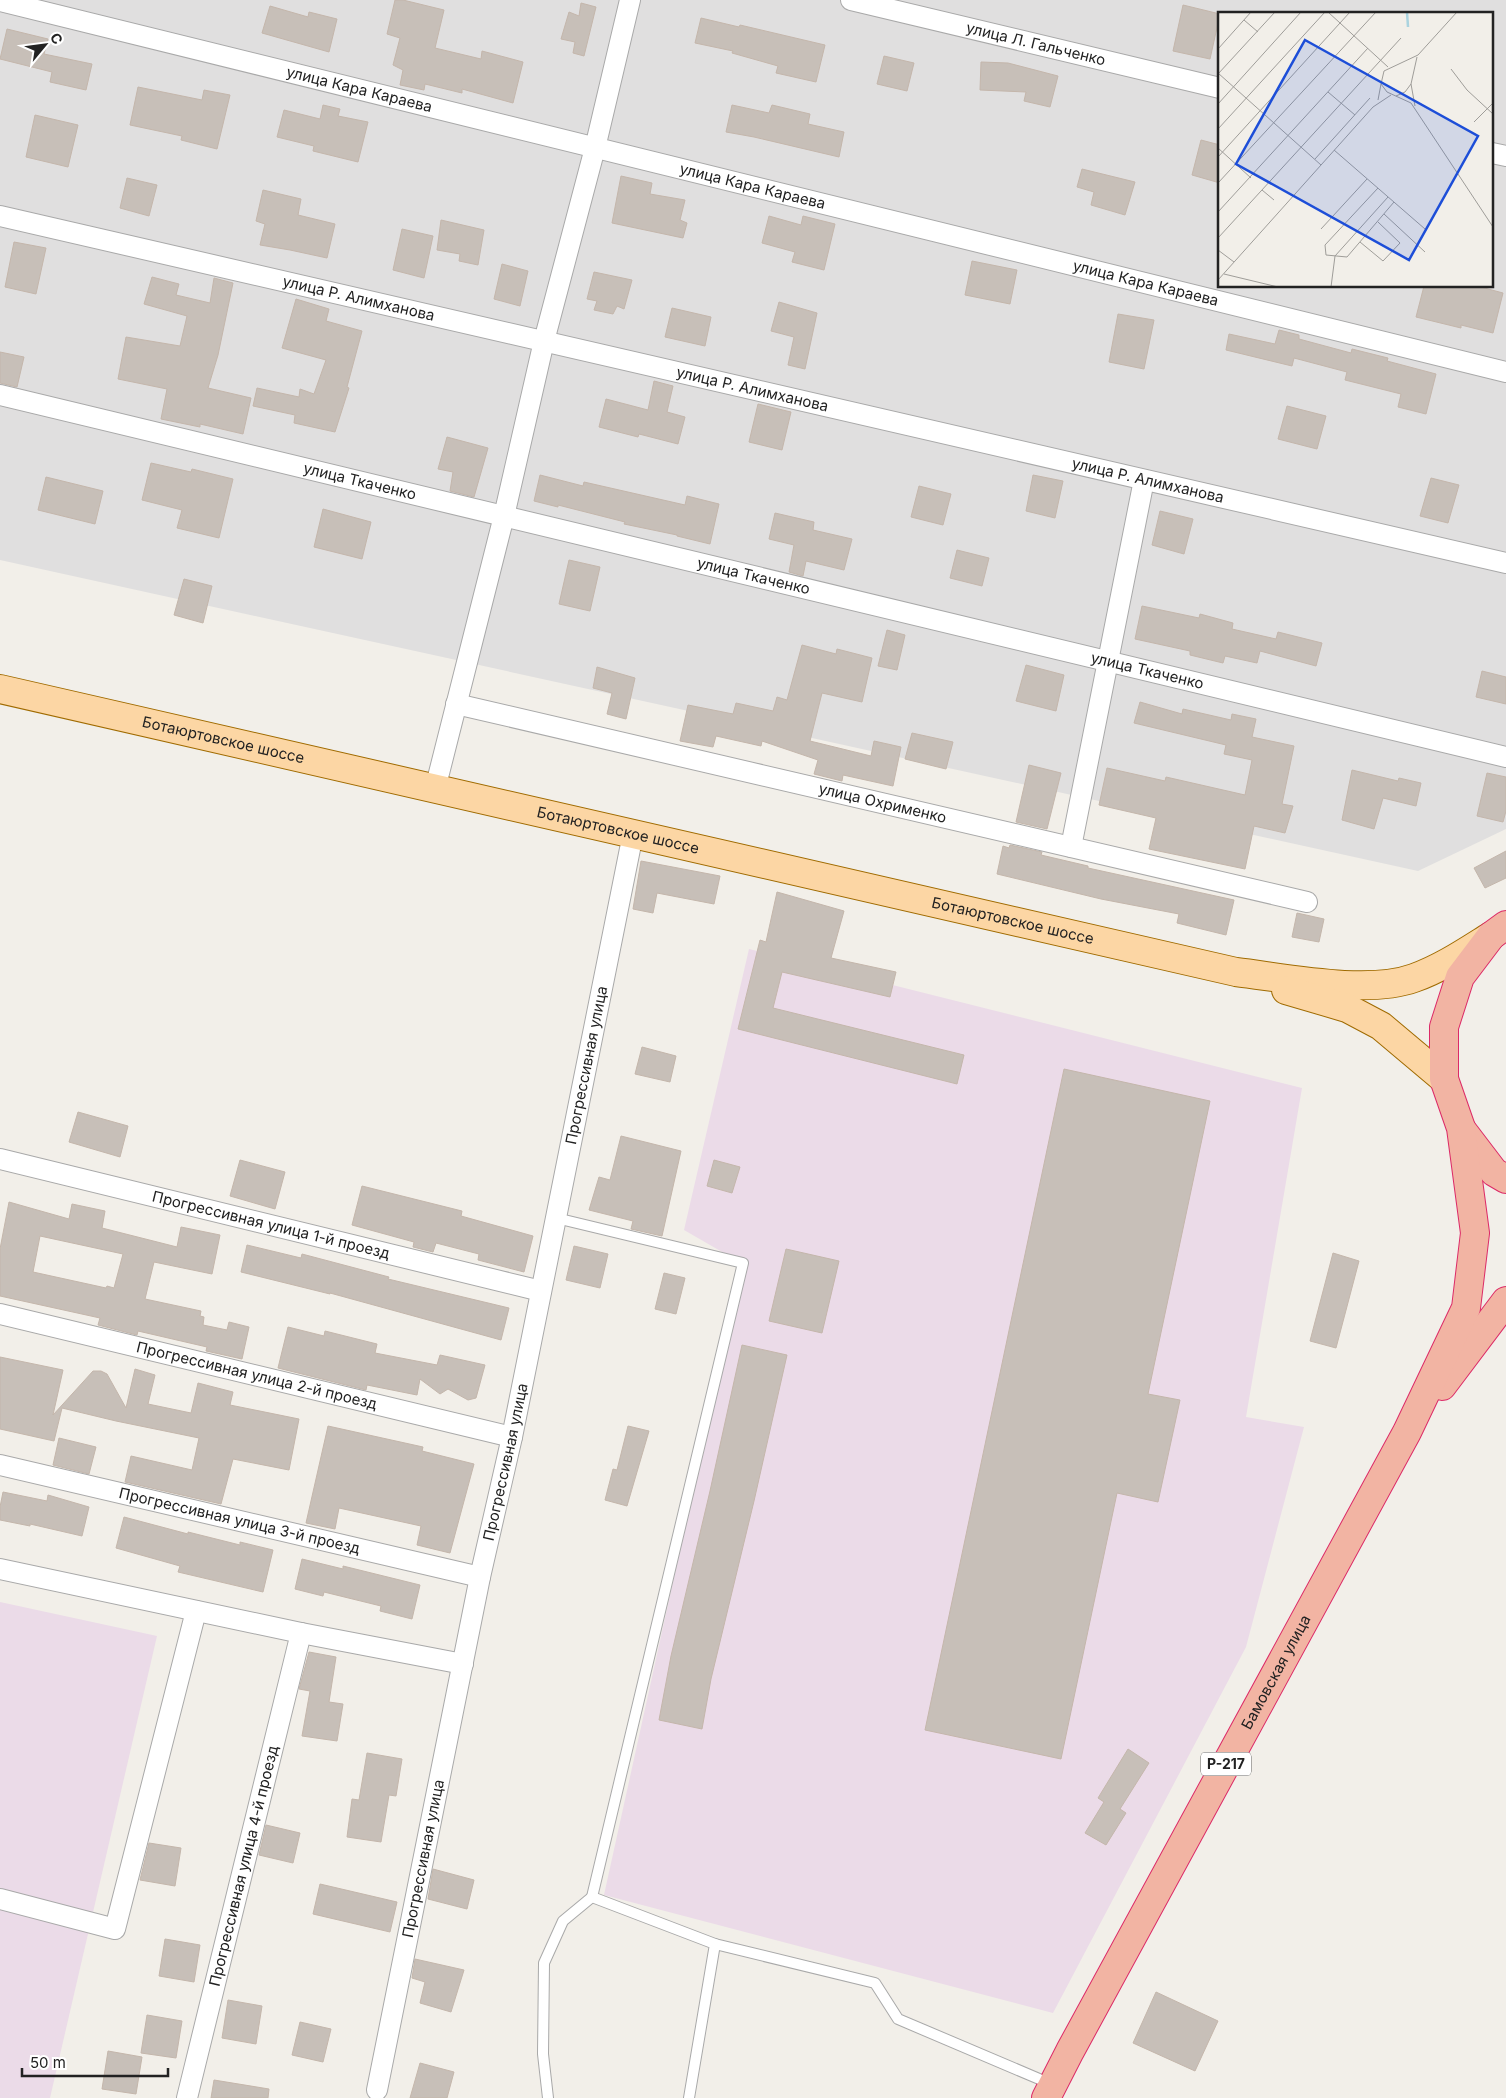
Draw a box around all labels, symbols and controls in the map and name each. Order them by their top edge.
inset map [1218,12,1494,288]
street label: улица Л. Гальченко [964,18,1108,69]
north arrow [20,20,70,70]
text: С [47,30,67,47]
street label: улица Кара Караева [285,62,434,116]
street label: улица Кара Караева [678,159,827,213]
street label: улица Кара Караева [1071,256,1221,310]
street label: улица Р. Алимханова [281,271,437,325]
street label: улица Р. Алимханова [675,362,830,416]
street label: улица Р. Алимханова [1070,453,1226,507]
street label: улица Ткаченко [302,458,418,504]
street label: улица Ткаченко [695,553,812,598]
street label: улица Ткаченко [1089,648,1206,693]
street label: Ботаюртовское шоссе [140,712,306,767]
street label: улица Охрименко [817,779,948,827]
street label: Ботаюртовское шоссе [535,802,701,858]
street label: Ботаюртовское шоссе [930,893,1096,948]
street label: Прогрессивная улица [561,984,611,1146]
street label: Прогрессивная улица 1-й проезд [150,1186,392,1263]
street label: Прогрессивная улица 2-й проезд [134,1337,379,1413]
street label: Прогрессивная улица [479,1381,532,1543]
street label: Прогрессивная улица 3-й проезд [117,1483,362,1558]
street label: Бамовская улица [1237,1611,1315,1733]
street label: Прогрессивная улица 4-й проезд [205,1743,282,1988]
road number: Р-217 [1201,1752,1251,1776]
street label: Прогрессивная улица [398,1778,448,1939]
scale bar [22,2046,169,2078]
text: 50 m [30,2053,66,2072]

